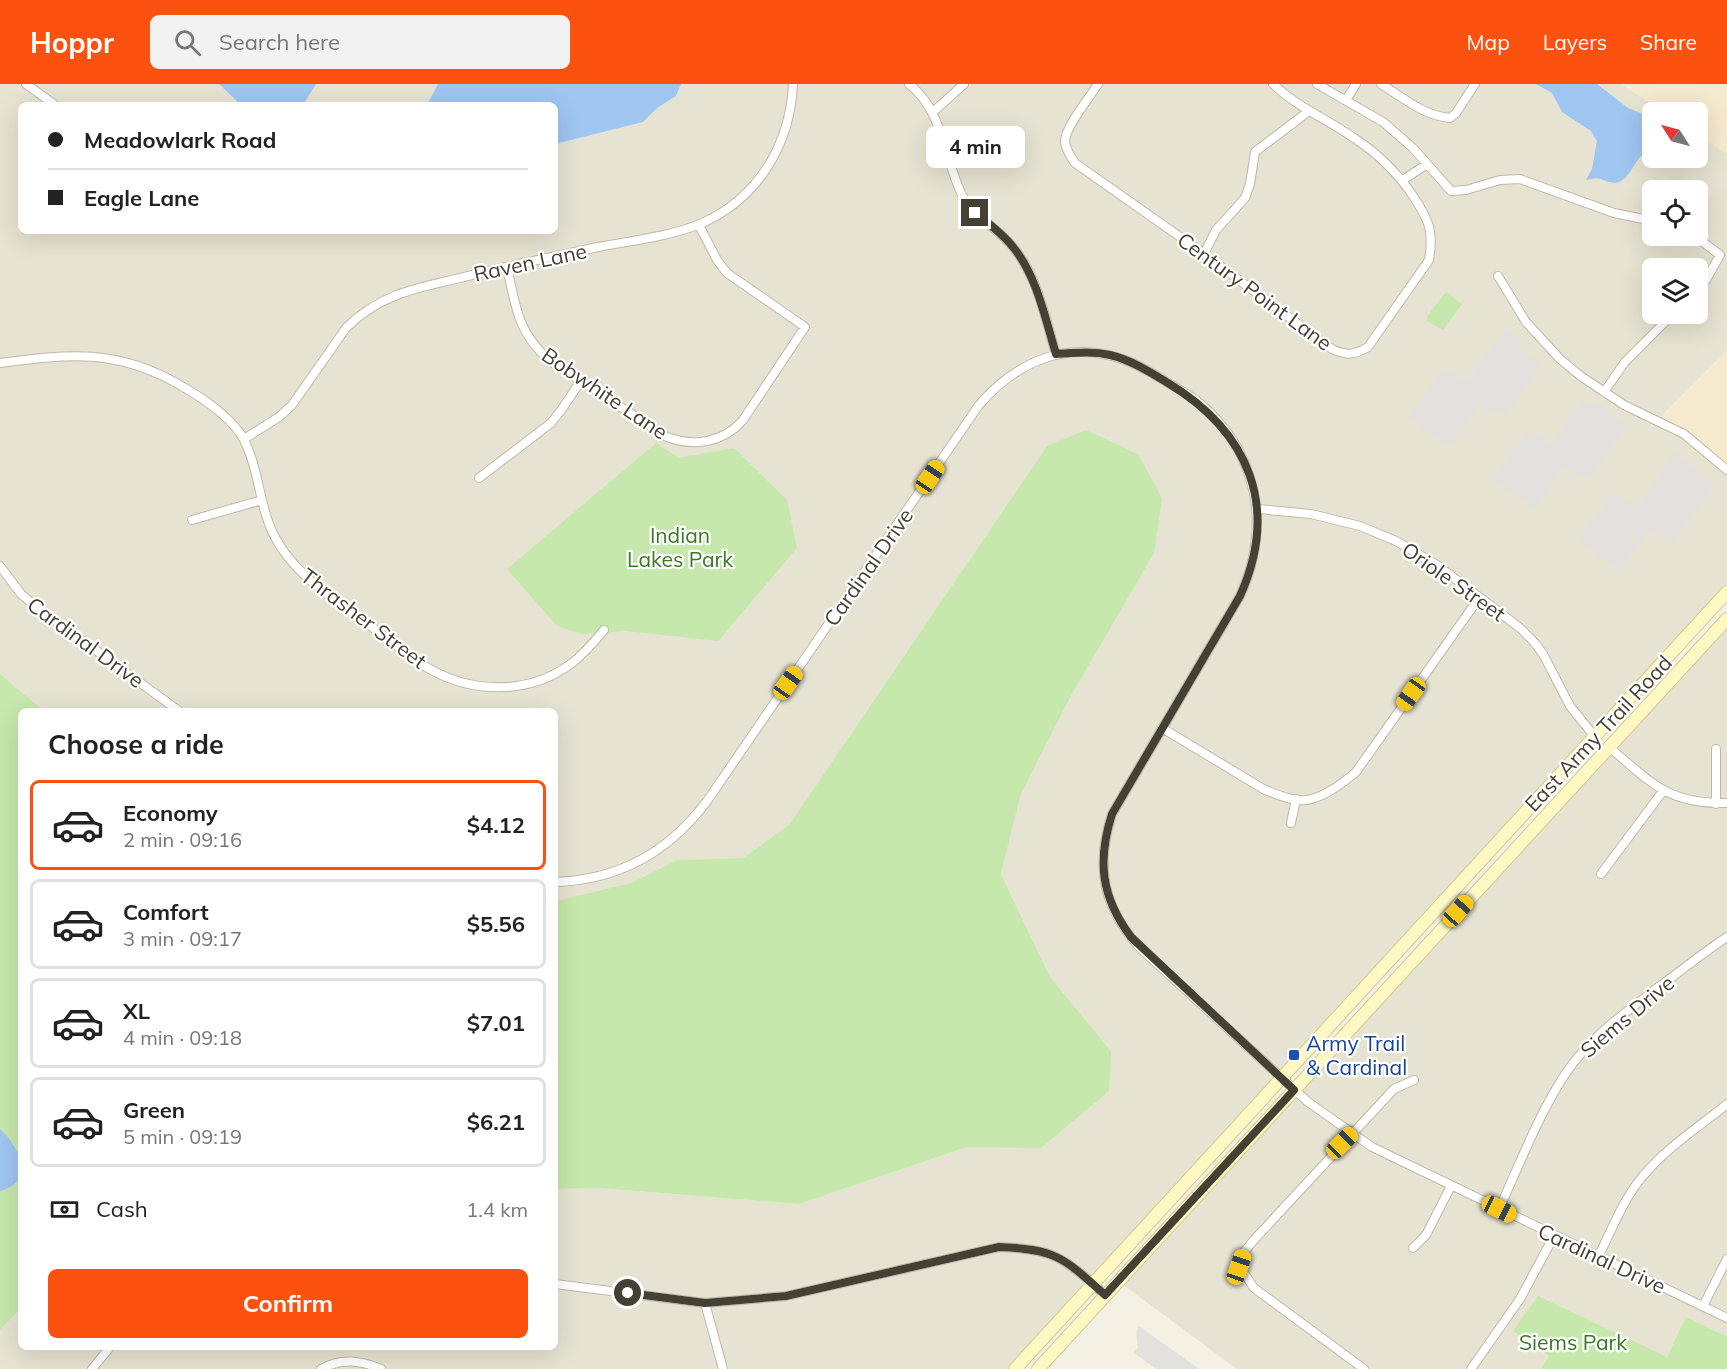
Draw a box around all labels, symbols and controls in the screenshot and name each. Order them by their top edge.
search box [150,15,570,69]
text: Hoppr [30,25,114,60]
icon: search [171,26,204,59]
text: Search here [219,28,340,56]
text: Map [1467,29,1510,55]
text: Layers [1543,29,1607,55]
text: Share [1640,29,1697,55]
north arrow [1642,102,1708,168]
map controls [1642,102,1708,324]
text: Meadowlark Road [84,126,276,154]
callout: 4 min [926,126,1024,168]
text: 4 min [949,134,1002,159]
button: locate [1642,180,1708,246]
text: Eagle Lane [84,184,199,212]
route end [961,199,988,226]
street label: Century Point Lane [1173,226,1337,356]
street label: Raven Lane [471,237,589,287]
button: layers [1642,258,1708,324]
street label: Bobwhite Lane [537,341,673,445]
car [912,457,948,497]
street label: Cardinal Drive [818,503,918,631]
park label: Indian Lakes Park [627,522,733,572]
street label: Oriole Street [1397,536,1511,626]
street label: Thrasher Street [296,562,432,674]
street label: Cardinal Drive [23,591,149,693]
street label: East Army Trail Road [1519,649,1677,817]
car [770,663,806,703]
car [1393,674,1429,714]
text: Choose a ride [48,727,224,761]
icon: car [51,798,105,852]
text: Economy [123,799,218,827]
text: $4.12 [467,811,525,839]
text: 2 min · 09:16 [123,827,242,852]
car [1439,892,1477,930]
icon: car [51,897,105,951]
text: Comfort [123,898,209,926]
text: $5.56 [467,910,525,938]
text: 3 min · 09:17 [123,926,242,951]
street label: Siems Drive [1575,969,1679,1063]
icon: car [51,996,105,1050]
text: XL [123,997,150,1025]
text: $7.01 [467,1009,525,1037]
text: 4 min · 09:18 [123,1025,242,1050]
place label: Army Trail & Cardinal [1306,1030,1407,1080]
marker: Army Trail & Cardinal [1287,1048,1301,1062]
icon: car [51,1095,105,1149]
text: Green [123,1096,185,1124]
text: $6.21 [467,1108,525,1136]
text: 5 min · 09:19 [123,1124,242,1149]
car [1323,1124,1361,1162]
icon: cash [48,1193,81,1226]
car [1479,1193,1519,1225]
text: Cash [96,1195,148,1223]
text: 1.4 km [466,1197,528,1222]
street label: Cardinal Drive [1534,1217,1670,1299]
car [1225,1247,1253,1287]
button: Confirm [48,1269,528,1338]
route start [614,1279,641,1306]
park label: Siems Park [1519,1329,1627,1355]

